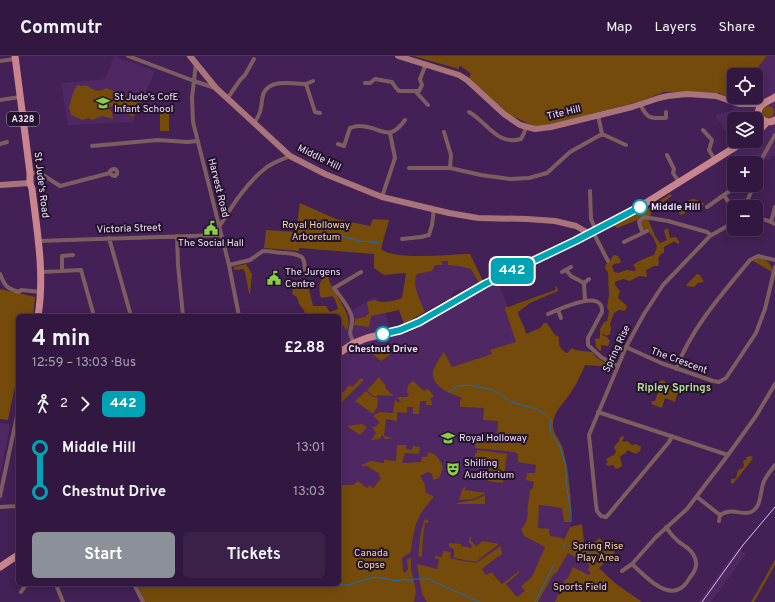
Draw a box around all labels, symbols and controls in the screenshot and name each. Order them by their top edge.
text: Commutr [20,16,102,40]
text: Map [606,19,632,36]
text: Layers [654,19,696,36]
text: Share [718,19,755,36]
map controls [727,68,763,236]
button: locate [727,68,763,104]
place label: St Jude's CofE Infant School [114,91,179,116]
school or university icon: St Jude's CofE Infant School [95,95,111,111]
street label: Tite Hill [546,103,582,123]
road number: A328 [7,112,39,126]
button: layers [727,112,763,148]
street label: Middle Hill [295,142,343,174]
street label: St Jude's Road [31,151,51,219]
button: + [727,156,763,192]
street label: Harvest Road [204,157,232,219]
marker: Middle Hill [632,199,648,215]
button: − [727,200,763,236]
place label: Middle Hill [651,201,700,214]
park label: Royal Holloway Arboretum [282,219,350,244]
public building icon: The Social Hall [203,220,219,236]
street label: Victoria Street [96,221,162,237]
place label: The Social Hall [178,237,244,250]
line badge: 442 [489,258,535,284]
text: 442 [499,262,525,279]
place label: The Jurgens Centre [285,266,341,291]
public building icon: The Jurgens Centre [266,270,282,286]
street label: Spring Rise [600,323,634,375]
text: 4 min [32,326,90,353]
marker: Chestnut Drive [375,326,391,342]
text: £2.88 [284,339,325,358]
place label: Chestnut Drive [348,343,418,356]
street label: The Crescent [649,345,709,377]
text: 12:59 – 13:03 · Bus [32,355,136,371]
district label: Ripley Springs [637,381,711,395]
icon: walk [32,393,54,415]
icon: forward [74,393,96,415]
text: 442 [110,395,137,412]
text: 2 [60,396,68,412]
school or university icon: Royal Holloway [440,430,456,446]
place label: Royal Holloway [459,432,527,445]
text: Middle Hill [62,439,136,458]
text: 13:01 [296,440,325,456]
place label: Shilling Auditorium [464,457,514,482]
theatre icon: Shilling Auditorium [445,461,461,477]
text: Chestnut Drive [62,483,166,502]
text: 13:03 [293,484,325,500]
button: Start [32,532,175,578]
button: Tickets [183,532,325,578]
park label: Spring Rise Play Area [573,540,623,565]
park label: Canada Copse [354,547,388,572]
park label: Sports Field [553,581,607,594]

